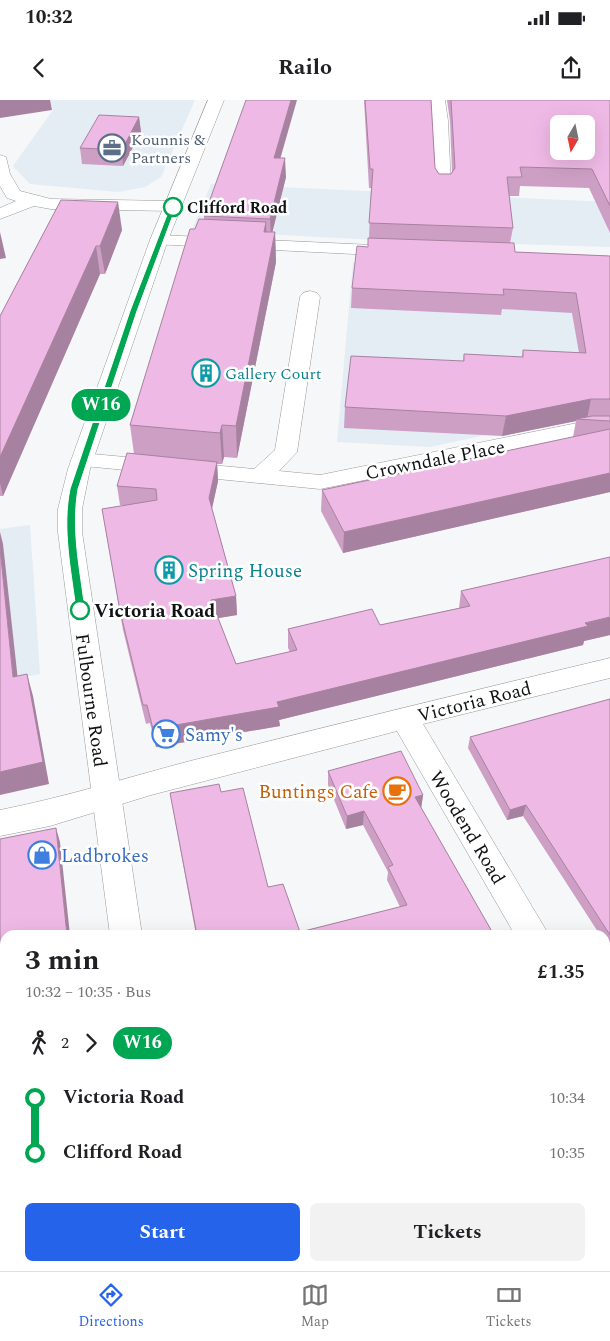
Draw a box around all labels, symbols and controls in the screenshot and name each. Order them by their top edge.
text: 10:32 [25,3,73,32]
text: Railo [278,51,332,84]
icon: back [25,54,53,82]
icon: share [557,54,585,82]
north arrow [550,115,595,160]
map controls [550,115,595,160]
place label: Kounnis & Partners [131,128,206,170]
office icon: Kounnis & Partners [97,133,127,163]
place label: Clifford Road [187,196,287,220]
marker: Clifford Road [163,197,183,217]
building icon: Gallery Court [191,358,221,388]
place label: Gallery Court [225,362,322,386]
line badge: W16 [72,389,130,421]
text: W16 [82,391,120,418]
street label: Crowndale Place [363,433,508,488]
building icon: Spring House [154,555,184,585]
place label: Spring House [188,557,302,586]
place label: Victoria Road [94,597,215,626]
marker: Victoria Road [70,600,90,620]
street label: Fulbourne Road [67,631,114,769]
street label: Victoria Road [414,674,534,731]
supermarket icon: Samy's [151,719,181,749]
place label: Samy's [185,721,243,750]
street label: Woodend Road [421,765,512,890]
cafe icon: Buntings Cafe [382,776,412,806]
place label: Buntings Cafe [258,778,378,807]
shop icon: Ladbrokes [27,840,57,870]
place label: Ladbrokes [61,842,149,871]
text: 3 min [25,939,100,982]
text: £1.35 [537,958,585,987]
text: 10:32 – 10:35 · Bus [25,980,151,1004]
icon: walk [25,1029,53,1057]
icon: forward [77,1029,105,1057]
text: W16 [123,1029,162,1056]
text: 2 [61,1031,69,1055]
text: Victoria Road [63,1083,184,1112]
text: 10:34 [549,1086,585,1110]
text: Clifford Road [63,1138,182,1167]
text: 10:35 [549,1141,585,1165]
button: Start [25,1203,300,1261]
button: Tickets [310,1203,585,1261]
tab: Directions [78,1281,144,1332]
tab: Map [301,1281,329,1332]
tab: Tickets [486,1281,532,1332]

